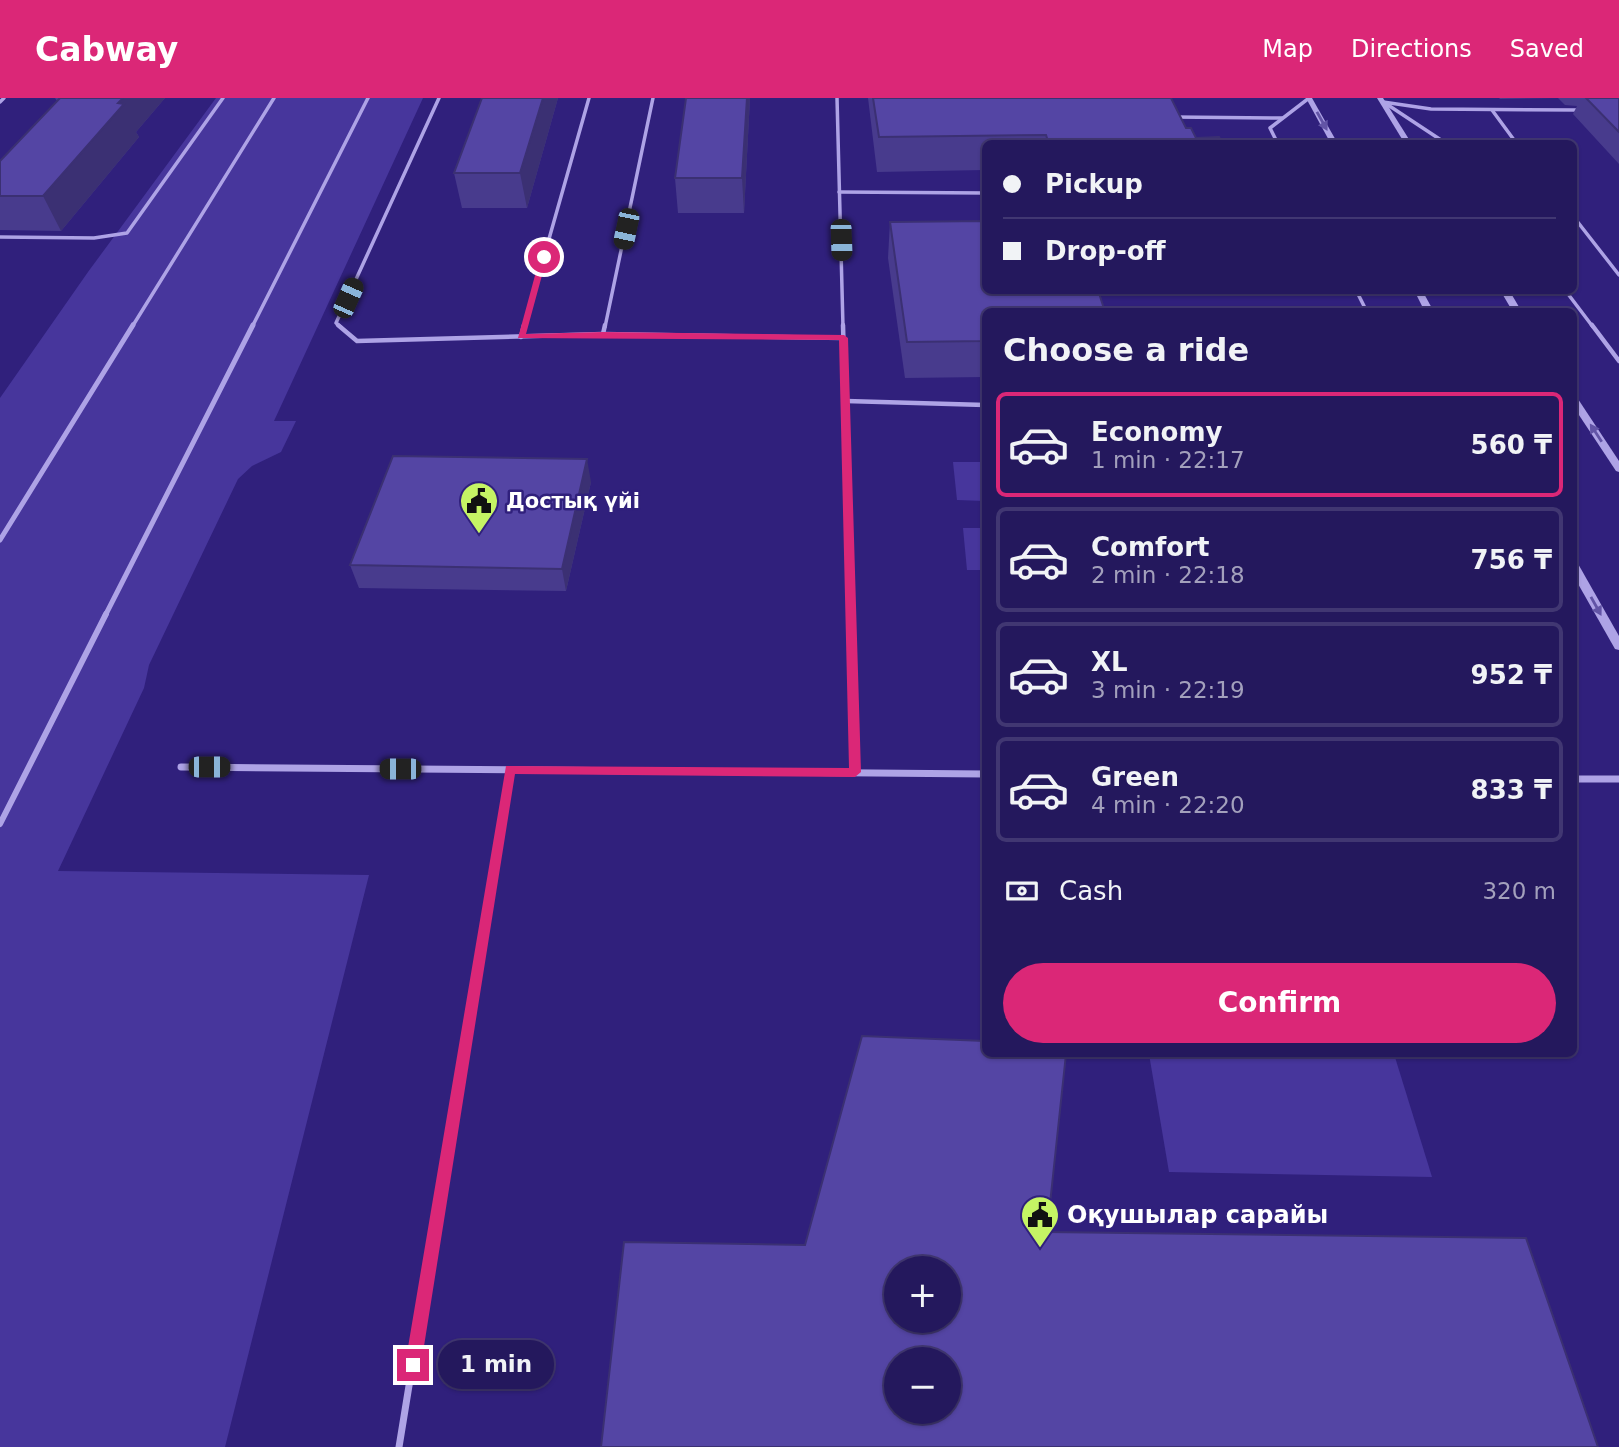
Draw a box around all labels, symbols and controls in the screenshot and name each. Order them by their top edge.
text: Cabway [35,30,178,69]
text: Map [1262,35,1313,63]
text: Directions [1351,35,1472,63]
text: Saved [1510,35,1584,63]
one-way arrow [1316,111,1328,131]
text: Pickup [1045,169,1143,199]
car [612,206,641,252]
car [830,219,853,261]
text: Drop-off [1045,236,1166,266]
route start [528,241,560,273]
car [330,275,367,321]
text: Choose a ride [1003,331,1249,369]
icon: car [1007,413,1070,476]
text: Economy [1091,417,1222,447]
one-way arrow [1590,424,1603,443]
text: 560 ₸ [1471,430,1552,460]
text: 1 min · 22:17 [1091,447,1245,473]
public building icon: Достық үйі [458,480,500,535]
place label: Достық үйі [506,489,640,513]
icon: car [1007,528,1070,591]
text: Comfort [1091,532,1209,562]
text: 756 ₸ [1471,545,1552,575]
text: 2 min · 22:18 [1091,562,1245,588]
one-way arrow [1590,596,1602,616]
icon: car [1007,643,1070,706]
text: XL [1091,647,1128,677]
text: 952 ₸ [1471,660,1552,690]
text: 3 min · 22:19 [1091,677,1245,703]
car [189,757,231,778]
icon: car [1007,758,1070,821]
car [380,759,422,780]
text: Green [1091,762,1179,792]
text: 833 ₸ [1471,775,1552,805]
text: 4 min · 22:20 [1091,792,1245,818]
icon: cash [1003,872,1041,910]
text: Cash [1059,876,1123,906]
text: 320 m [1482,878,1556,904]
button: Confirm [1003,963,1556,1043]
public building icon: Оқушылар сарайы [1019,1194,1061,1249]
place label: Оқушылар сарайы [1067,1201,1328,1229]
map controls [884,1256,961,1424]
button: + [884,1256,961,1333]
callout: 1 min [438,1340,553,1390]
button: − [884,1347,961,1424]
route end [397,1349,429,1381]
text: 1 min [460,1351,532,1377]

